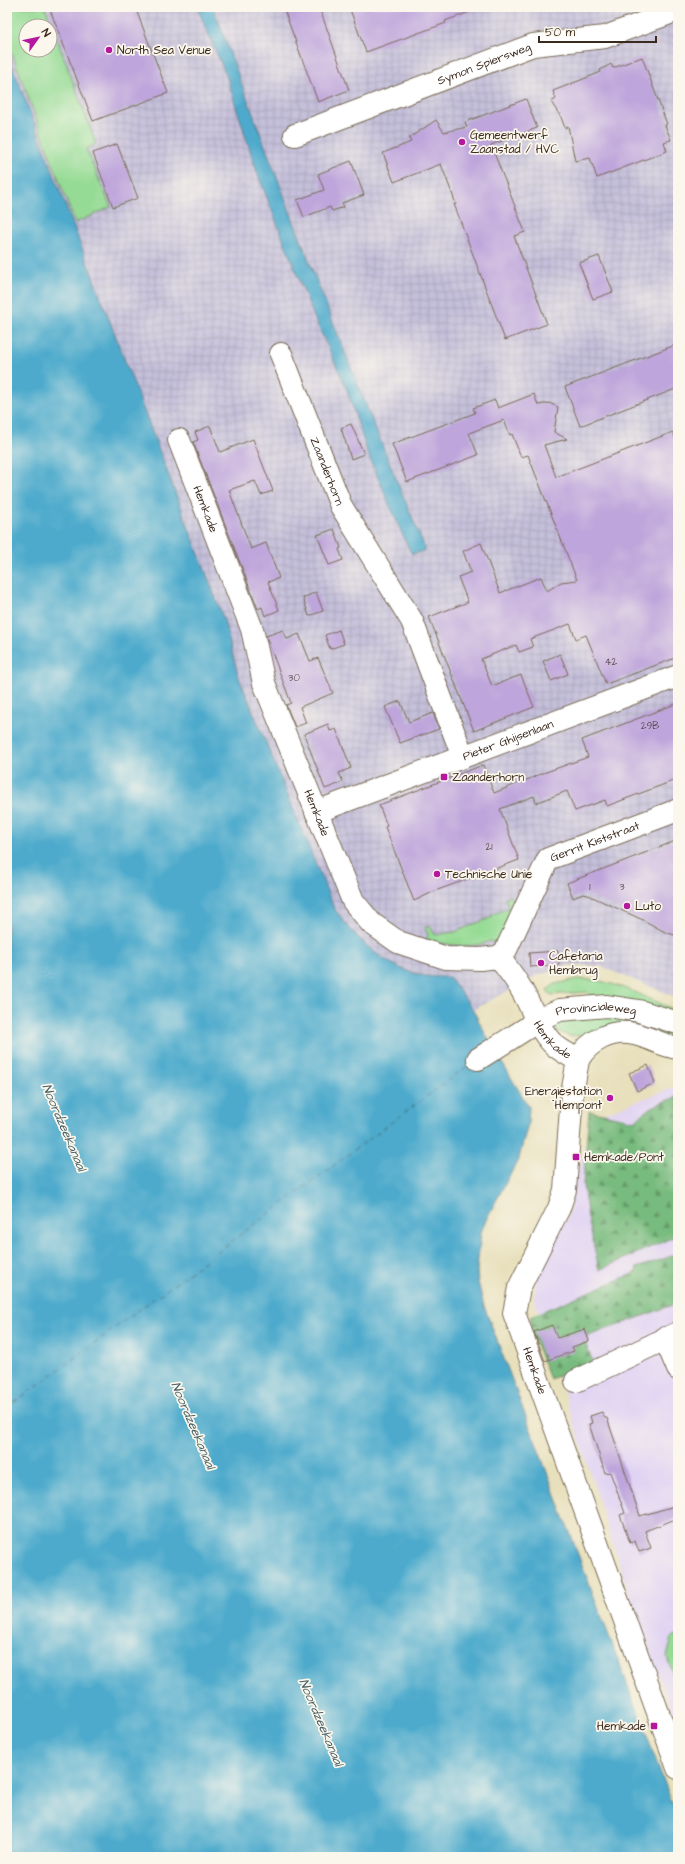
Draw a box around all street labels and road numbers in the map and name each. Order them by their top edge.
street label: Symon Spiersweg [435,39,534,89]
street label: Zaanderhorn [306,435,348,508]
street label: Hemkade [188,483,222,536]
street label: Pieter Ghijsenlaan [460,716,556,765]
street label: Hemkade [299,787,334,839]
street label: Gerrit Kiststraat [548,817,642,866]
street label: Provincialeweg [553,998,637,1020]
street label: Hemkade [529,1017,575,1064]
street label: Hemkade [518,1345,551,1397]

